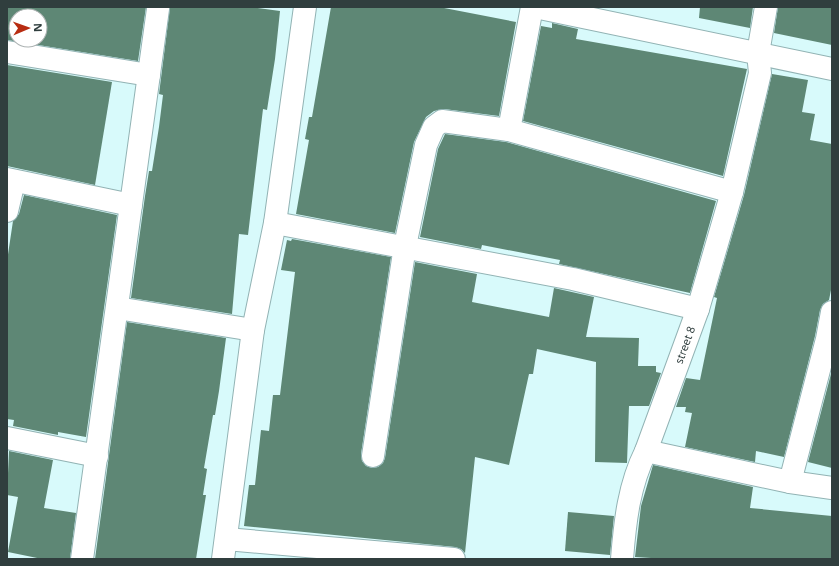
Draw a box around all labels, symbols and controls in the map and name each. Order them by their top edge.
north arrow [8,8,48,48]
text: N [31,23,46,32]
street label: street 8 [671,324,698,366]

